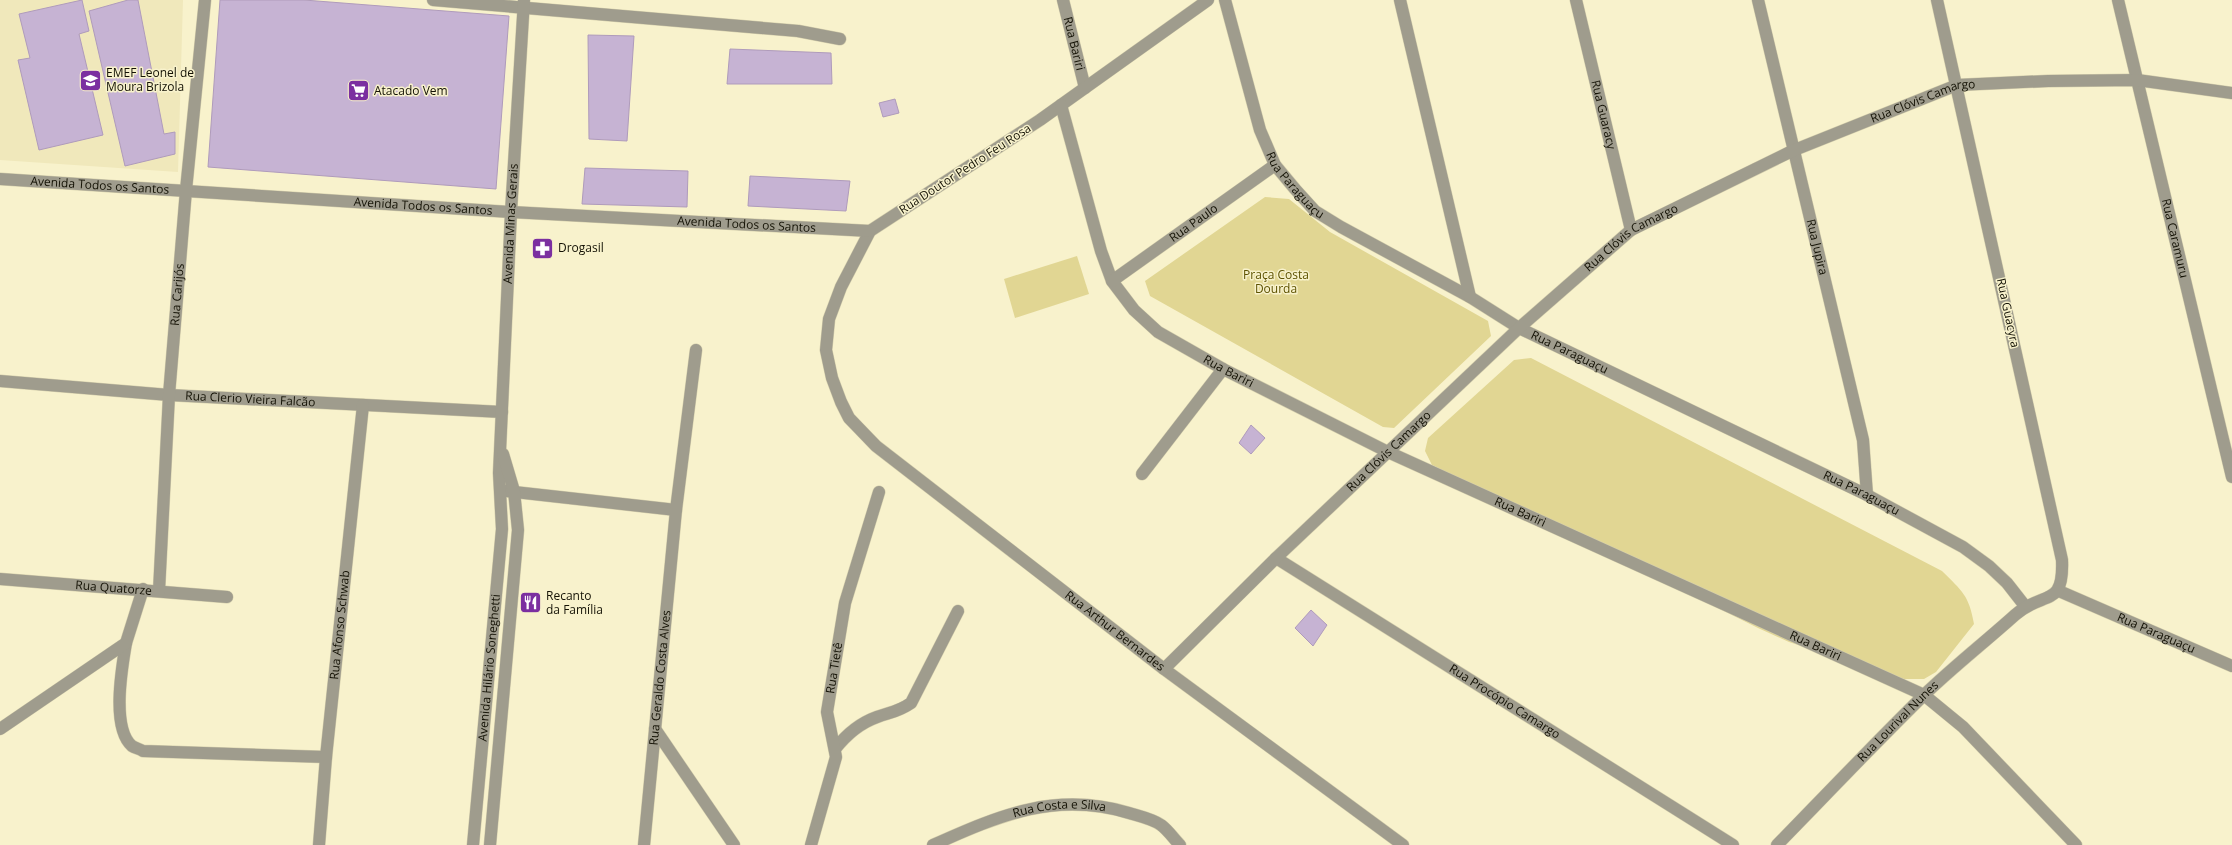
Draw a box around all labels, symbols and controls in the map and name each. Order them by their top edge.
street label: Rua Bariri [1059,15,1089,72]
place label: EMEF Leonel de Moura Brizola [106,64,194,95]
school or university icon: EMEF Leonel de Moura Brizola [77,67,103,93]
street label: Rua Clóvis Camargo [1868,75,1976,127]
supermarket icon: Atacado Vem [345,78,371,104]
street label: Rua Guaracy [1587,78,1621,152]
place label: Atacado Vem [374,82,448,99]
street label: Rua Doutor Pedro Feu Rosa [895,119,1034,218]
street label: Rua Paraguaçu [1262,149,1328,223]
street label: Avenida Minas Gerais [499,163,522,284]
street label: Avenida Todos os Santos [30,172,170,198]
street label: Avenida Todos os Santos [353,193,493,219]
street label: Rua Caramuru [2158,197,2193,280]
street label: Rua Paulo [1165,199,1221,246]
street label: Rua Clóvis Camargo [1580,199,1681,275]
street label: Avenida Todos os Santos [677,212,817,236]
street label: Rua Jupira [1803,217,1832,277]
pharmacy icon: Drogasil [529,235,555,261]
place label: Drogasil [558,239,604,256]
street label: Rua Carijós [166,262,188,327]
park label: Praça Costa Dourda [1243,266,1309,297]
street label: Rua Guacyra [1993,277,2024,349]
street label: Rua Paraguaçu [1528,326,1611,378]
street label: Rua Bariri [1200,351,1257,391]
street label: Rua Clerio Vieira Falcão [185,387,316,410]
street label: Rua Clóvis Camargo [1342,407,1435,495]
street label: Rua Paraguaçu [1820,466,1903,519]
street label: Rua Bariri [1492,492,1549,531]
street label: Rua Afonso Schwab [325,569,354,680]
street label: Rua Quatorze [75,576,153,599]
street label: Rua Arthur Bernardes [1062,586,1169,675]
place label: Recanto da Família [546,587,603,618]
restaurant icon: Recanto da Família [517,590,543,616]
street label: Avenida Hilário Soneghetti [474,593,504,742]
street label: Rua Paraguaçu [2115,608,2198,657]
street label: Rua Geraldo Costa Alves [645,609,674,746]
street label: Rua Bariri [1787,626,1844,664]
street label: Rua Tietê [821,641,846,695]
street label: Rua Procópio Camargo [1446,660,1564,742]
street label: Rua Lourival Nunes [1853,676,1942,765]
street label: Rua Costa e Silva [1010,795,1108,821]

